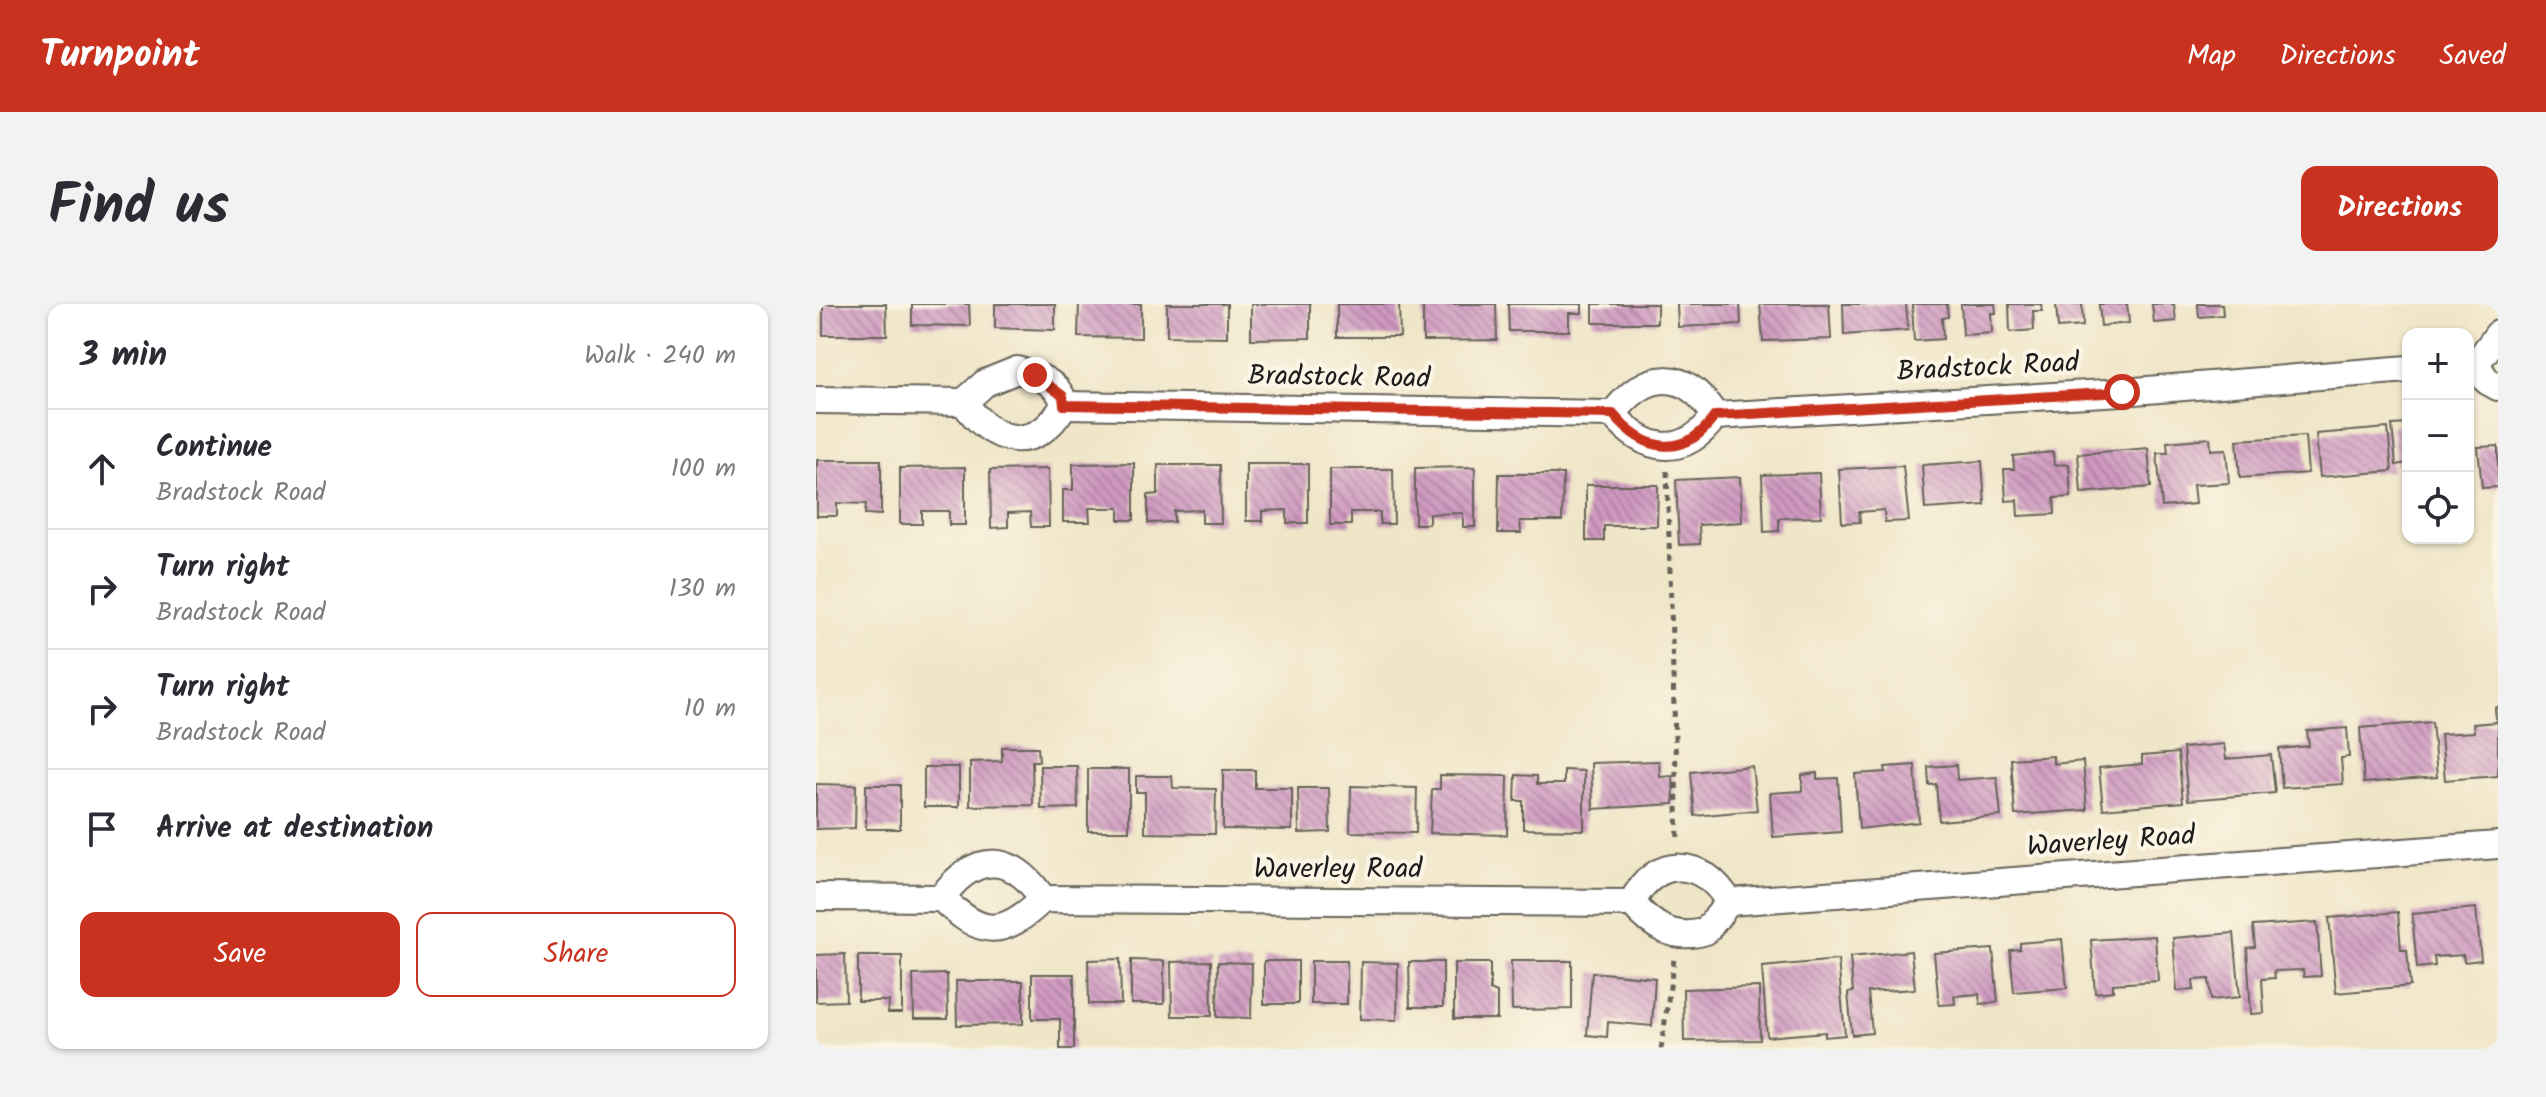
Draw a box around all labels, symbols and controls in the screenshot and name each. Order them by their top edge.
text: Turnpoint [40,26,200,86]
text: Map [2187,34,2236,79]
text: Directions [2280,34,2396,79]
text: Saved [2440,34,2506,79]
text: Find us [48,163,229,253]
button: Directions [2301,166,2498,251]
map controls [2402,328,2474,544]
button: + [2402,328,2474,400]
text: 3 min [80,329,167,383]
text: Walk · 240 m [584,335,736,377]
street label: Bradstock Road [1896,341,2081,395]
street label: Bradstock Road [1247,354,1432,402]
route end [1017,357,1053,393]
route start [2104,374,2140,410]
button: − [2402,400,2474,472]
text: Continue [156,424,272,472]
icon: ahead [80,447,124,491]
text: 100 m [671,448,736,490]
text: Bradstock Road [156,472,326,514]
button: locate [2402,472,2474,544]
text: Turn right [156,544,289,592]
icon: right [80,567,124,611]
text: 130 m [669,568,736,610]
text: Bradstock Road [156,592,326,634]
text: Turn right [156,664,289,712]
icon: right [80,687,124,731]
text: 10 m [684,688,736,730]
text: Bradstock Road [156,712,326,754]
text: Arrive at destination [156,805,433,853]
icon: arrive [80,807,124,851]
street label: Waverley Road [2025,814,2198,870]
street label: Waverley Road [1254,847,1423,892]
button: Save [80,912,400,997]
button: Share [416,912,736,997]

